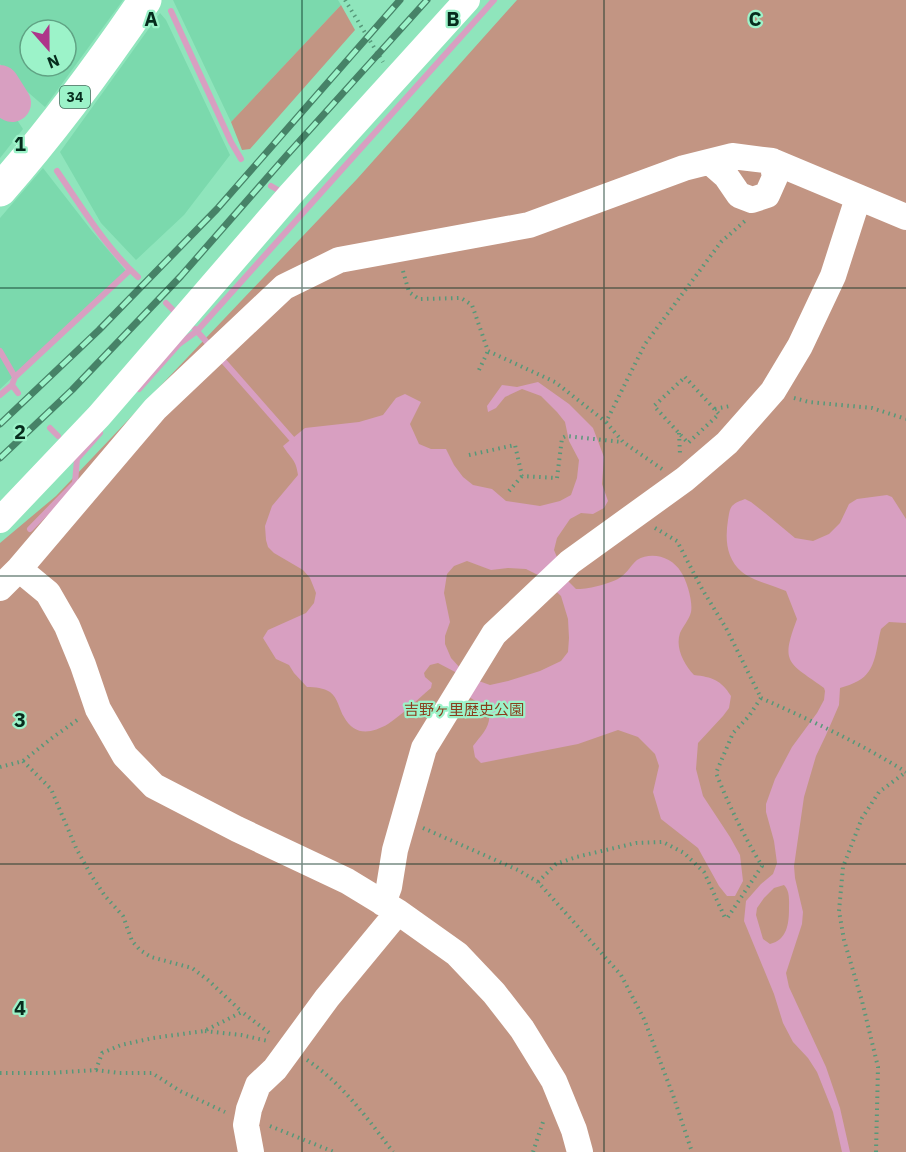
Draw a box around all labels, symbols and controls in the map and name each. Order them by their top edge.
text: A [144,5,158,32]
text: B [446,5,460,32]
text: C [748,5,762,32]
north arrow [18,18,78,78]
text: N [44,51,62,73]
road number: 34 [60,86,90,108]
text: 1 [14,130,26,157]
text: 2 [14,418,26,445]
park label: 吉野ヶ里歴史公園 [404,700,524,719]
text: 3 [14,706,26,733]
text: 4 [14,994,26,1021]

